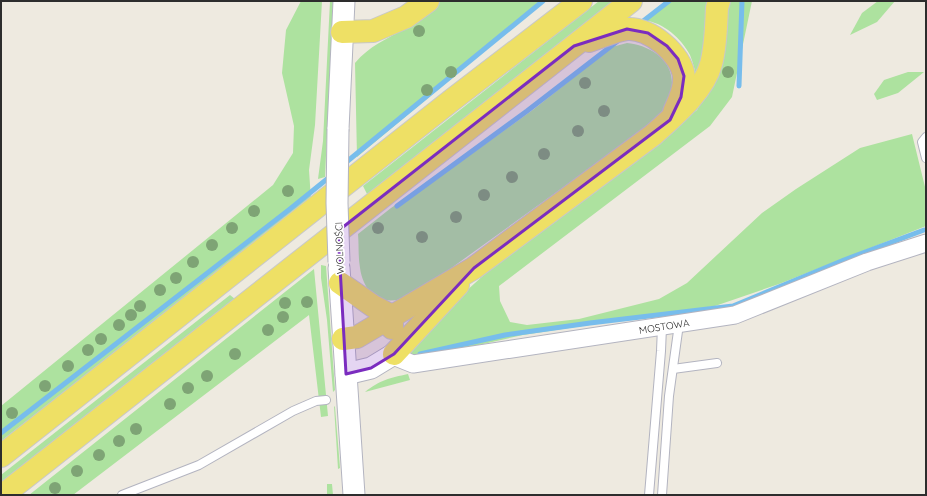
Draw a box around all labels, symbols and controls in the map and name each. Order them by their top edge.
street label: WOLNOŚCI [332,222,347,274]
street label: MOSTOWA [638,316,691,337]

